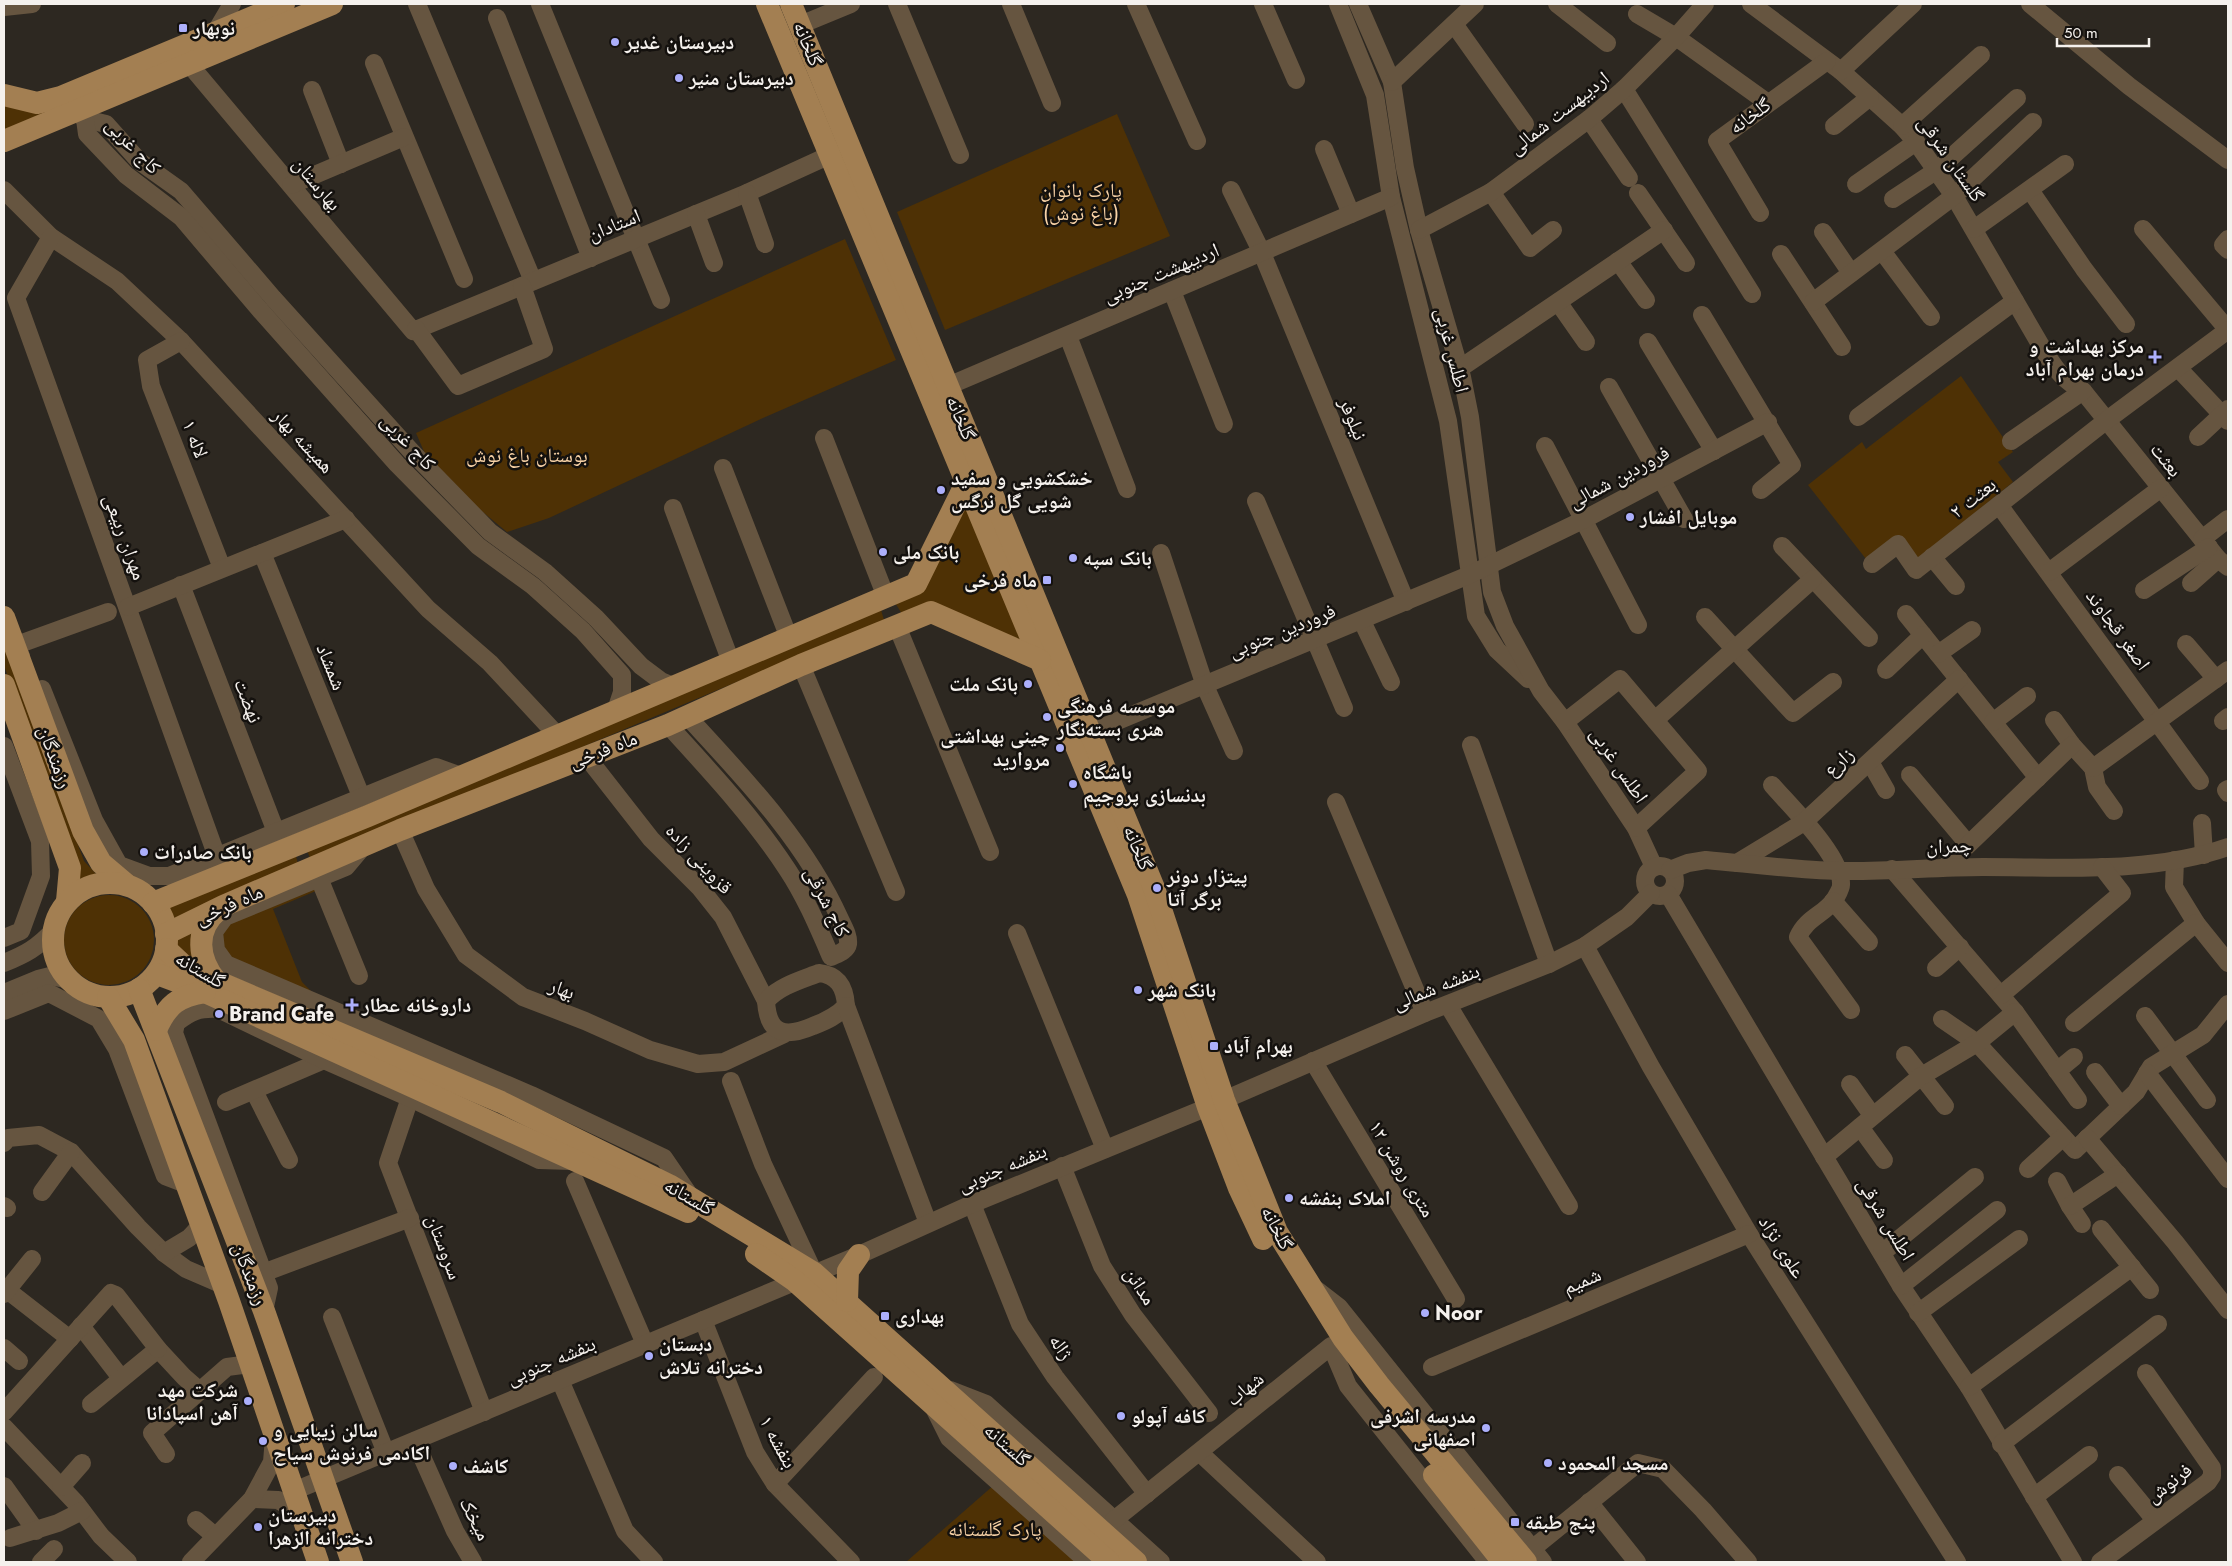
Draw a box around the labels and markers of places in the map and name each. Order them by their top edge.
place label: نوبهار [192,14,235,43]
marker: نوبهار [177,22,189,34]
place label: دبیرستان غدیر [624,28,734,57]
marker: دبیرستان غدیر [609,36,621,48]
place label: دبیرستان منیر [688,64,794,93]
marker: دبیرستان منیر [673,72,685,84]
place label: مرکز بهداشت و درمان بهرام آباد [2026,332,2144,384]
marker: مرکز بهداشت و درمان بهرام آباد [2148,350,2162,364]
place label: خشکشویی و سفید شویی گل نرگس [951,464,1093,516]
marker: خشکشویی و سفید شویی گل نرگس [935,484,947,496]
place label: موبایل افشار [1639,503,1737,532]
marker: موبایل افشار [1624,511,1636,523]
place label: بانک ملی [893,538,959,567]
place label: بانک سپه [1083,544,1152,573]
marker: بانک ملی [877,546,889,558]
marker: بانک سپه [1067,552,1079,564]
place label: ماه فرخی [964,566,1037,595]
marker: ماه فرخی [1041,574,1053,586]
place label: بانک ملت [949,670,1018,699]
marker: بانک ملت [1022,678,1034,690]
place label: موسسه فرهنگی هنری بسته‌نگار [1056,692,1175,744]
marker: موسسه فرهنگی هنری بسته‌نگار [1041,711,1053,723]
place label: چینی بهداشتی مروارید [940,722,1050,774]
marker: چینی بهداشتی مروارید [1054,742,1066,754]
place label: باشگاه بدنسازی پروجیم [1083,758,1206,810]
marker: باشگاه بدنسازی پروجیم [1067,778,1079,790]
place label: بانک صادرات [154,838,252,867]
marker: بانک صادرات [138,846,150,858]
place label: پیتزار دونر برگر آتا [1166,862,1248,914]
marker: پیتزار دونر برگر آتا [1151,882,1163,894]
place label: بانک شهر [1147,976,1216,1005]
marker: بانک شهر [1132,984,1144,996]
place label: داروخانه عطار [361,991,471,1020]
marker: داروخانه عطار [346,999,358,1011]
place label: Brand Cafe [229,1000,334,1029]
marker: Brand Cafe [213,1008,225,1020]
place label: بهرام آباد [1224,1032,1293,1061]
marker: بهرام آباد [1208,1040,1220,1052]
place label: املاک بنفشه [1299,1184,1390,1213]
marker: املاک بنفشه [1283,1192,1295,1204]
place label: Noor [1435,1299,1483,1328]
place label: بهداری [895,1302,944,1331]
marker: Noor [1419,1307,1431,1319]
marker: بهداری [879,1310,891,1322]
place label: دبستان دخترانه تلاش [659,1330,763,1382]
marker: دبستان دخترانه تلاش [643,1350,655,1362]
place label: شرکت مهد آهن اسپادانا [146,1376,238,1428]
marker: شرکت مهد آهن اسپادانا [242,1395,254,1407]
place label: کافه آپولو [1131,1402,1206,1431]
place label: مدرسه اشرفی اصفهانی [1370,1402,1476,1454]
marker: کافه آپولو [1115,1410,1127,1422]
place label: سالن زیبایی و اکادمی فرنوش سیاح [273,1416,430,1468]
marker: مدرسه اشرفی اصفهانی [1480,1422,1492,1434]
marker: سالن زیبایی و اکادمی فرنوش سیاح [257,1435,269,1447]
place label: مسجد المحمود [1558,1449,1668,1478]
place label: کاشف [463,1452,508,1481]
marker: مسجد المحمود [1542,1457,1554,1469]
marker: کاشف [447,1460,459,1472]
place label: دبيرستان دخترانه الزهرا [268,1501,373,1553]
place label: پنج طبقه [1525,1508,1596,1537]
marker: پنج طبقه [1509,1516,1521,1528]
marker: دبيرستان دخترانه الزهرا [252,1521,264,1533]

